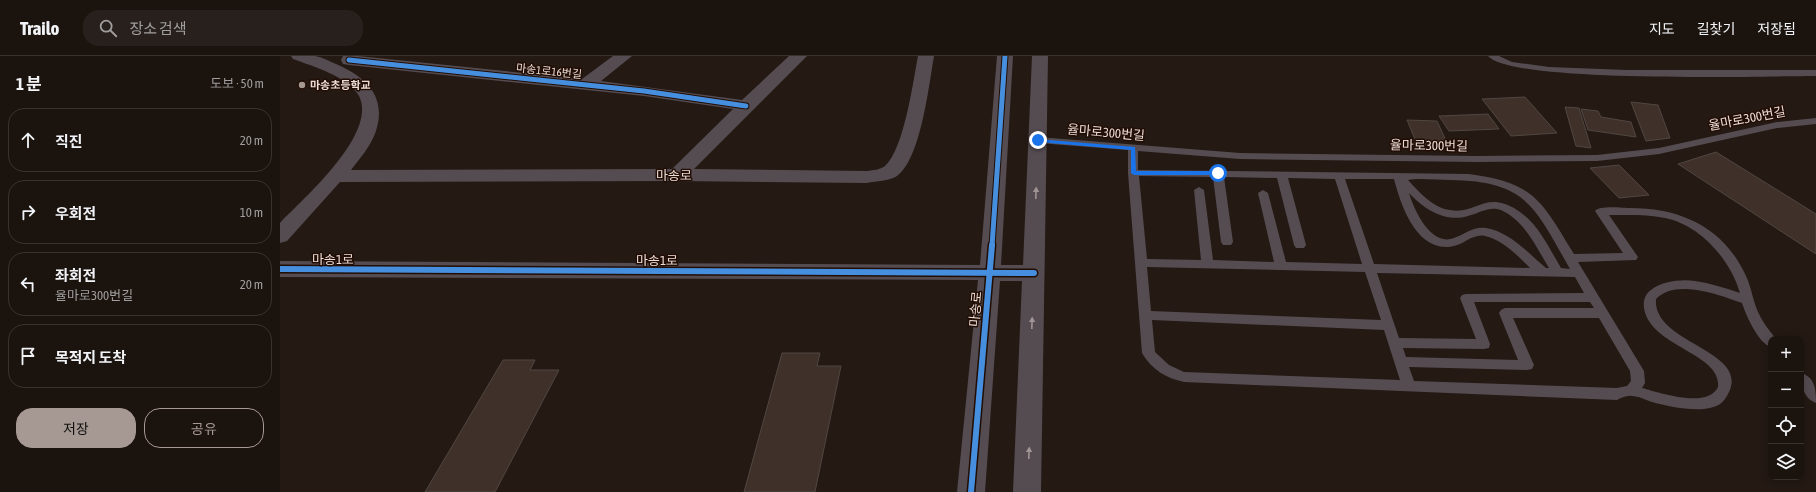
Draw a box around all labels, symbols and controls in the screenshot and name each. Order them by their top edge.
search box [83,10,363,46]
text: Trailo [20,17,59,39]
icon: search [97,17,119,39]
text: 장소 검색 [129,20,187,37]
text: 지도 [1649,21,1675,37]
text: 길찾기 [1697,21,1735,37]
text: 저장됨 [1757,21,1796,37]
street label: 마송1로16번길 [515,62,583,80]
text: 1 분 [16,74,42,94]
text: 도보 · 50 m [210,76,264,91]
place label: 마송초등학교 [310,79,371,91]
marker: 마송초등학교 [297,80,307,90]
street label: 율마로300번길 [1707,104,1787,133]
street label: 율마로300번길 [1066,122,1146,143]
icon: ahead [17,129,39,151]
route end [1029,131,1047,149]
text: 직진 [55,133,83,150]
text: 20 m [240,133,263,148]
street label: 율마로300번길 [1390,137,1468,154]
route start [1209,164,1227,182]
street label: 마송로 [656,168,692,183]
one-way arrow [1033,186,1039,199]
icon: right [17,201,39,223]
text: 우회전 [55,205,96,222]
text: 10 m [240,205,263,220]
street label: 마송1로 [312,252,354,267]
street label: 마송1로 [636,253,678,268]
text: 좌회전 [55,267,96,284]
icon: left [17,273,39,295]
text: 20 m [240,277,263,292]
text: 율마로300번길 [55,288,133,303]
street label: 마송로 [966,290,985,328]
one-way arrow [1029,317,1036,329]
map controls [1768,336,1804,480]
button: + [1768,336,1804,372]
icon: arrive [17,345,39,367]
text: 목적지 도착 [55,349,126,366]
button: − [1768,372,1804,408]
button: 저장 [16,408,136,448]
button: 공유 [144,408,264,448]
button: locate [1768,408,1804,444]
button: layers [1768,444,1804,480]
one-way arrow [1025,447,1032,459]

